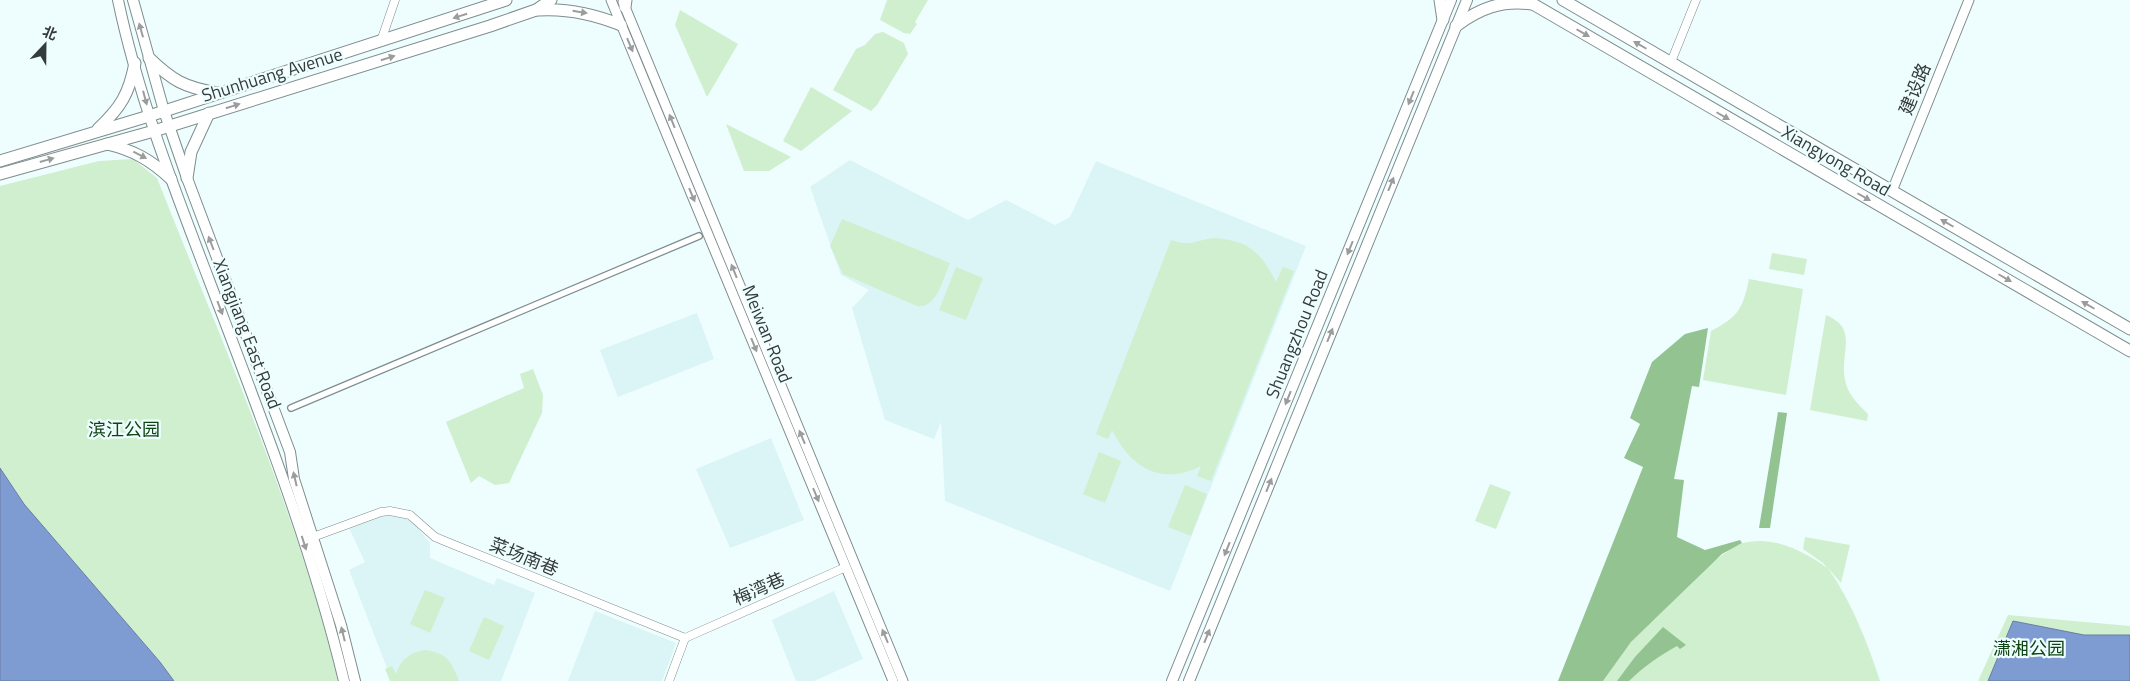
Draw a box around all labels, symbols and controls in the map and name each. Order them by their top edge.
one-way arrow [572,8,588,16]
one-way arrow [452,12,467,20]
north arrow [20,20,70,70]
text: 北 [40,20,60,45]
one-way arrow [137,23,145,38]
one-way arrow [1577,29,1590,38]
one-way arrow [626,38,634,52]
street label: Shunhuang Avenue [198,40,346,109]
one-way arrow [1634,40,1647,49]
one-way arrow [381,53,396,61]
street label: 建设路 [1892,59,1937,119]
one-way arrow [141,90,149,105]
one-way arrow [1407,90,1415,105]
one-way arrow [225,101,240,109]
one-way arrow [1717,111,1730,120]
one-way arrow [667,114,675,128]
street label: Xiangyong Road [1777,118,1896,203]
one-way arrow [132,151,147,159]
one-way arrow [39,156,54,164]
one-way arrow [1388,177,1396,192]
one-way arrow [689,188,697,202]
one-way arrow [1857,193,1870,202]
one-way arrow [1941,219,1954,228]
one-way arrow [207,236,214,251]
one-way arrow [1345,241,1353,255]
street label: Xiangjiang East Road [206,255,288,413]
one-way arrow [729,264,737,278]
street label: Shuangzhou Road [1258,265,1335,402]
one-way arrow [1998,274,2011,283]
street label: Meiwan Road [736,281,799,387]
one-way arrow [216,300,224,315]
one-way arrow [2081,300,2094,309]
one-way arrow [1326,327,1334,342]
one-way arrow [750,338,758,353]
one-way arrow [1284,391,1292,406]
park label: 滨江公园 [88,416,160,443]
one-way arrow [798,430,806,444]
one-way arrow [291,471,299,486]
one-way arrow [1265,478,1273,492]
one-way arrow [813,488,821,502]
street label: 菜场南巷 [486,531,563,583]
one-way arrow [300,536,308,551]
one-way arrow [1222,542,1230,556]
street label: 梅湾巷 [729,565,789,612]
one-way arrow [339,626,347,641]
one-way arrow [880,629,888,643]
one-way arrow [1204,629,1212,643]
park label: 潇湘公园 [1993,635,2065,662]

